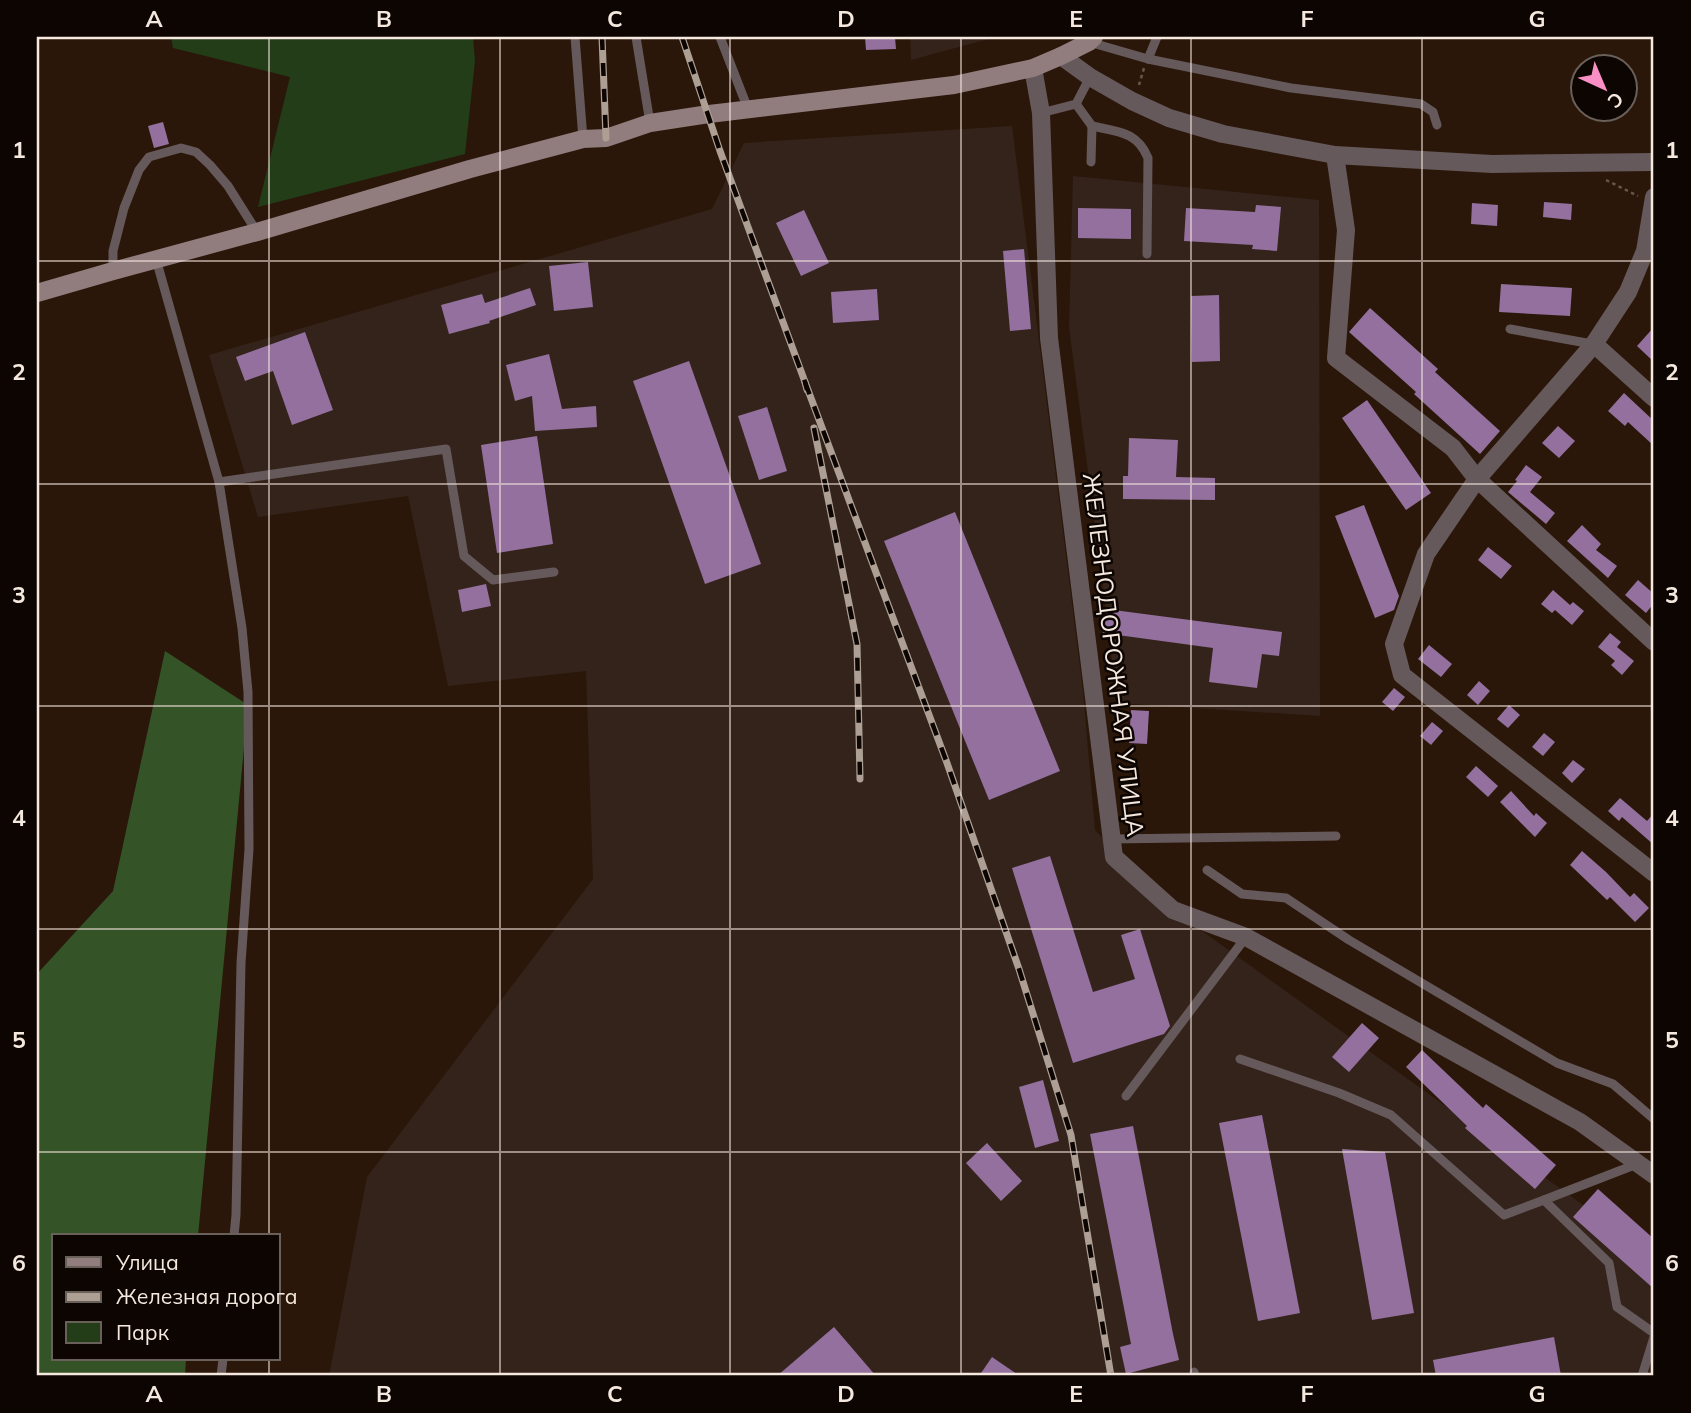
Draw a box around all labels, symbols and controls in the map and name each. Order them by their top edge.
text: A [145,4,163,33]
text: B [376,4,392,33]
text: C [607,4,623,33]
text: D [837,4,855,33]
text: E [1069,4,1083,33]
text: F [1300,4,1314,33]
text: G [1528,4,1546,33]
north arrow [1568,52,1638,122]
text: С [1603,87,1629,113]
text: 1 [12,135,26,164]
text: 1 [1665,135,1679,164]
text: 2 [12,357,26,386]
text: 2 [1665,357,1679,386]
street label: ЖЕЛЕЗНОДОРОЖНАЯ УЛИЦА [1077,471,1151,839]
text: 3 [12,580,26,609]
text: 3 [1665,580,1679,609]
text: 4 [12,803,26,832]
text: 4 [1665,803,1679,832]
text: 5 [12,1025,26,1054]
text: 5 [1665,1025,1679,1054]
legend [52,1234,280,1360]
text: 6 [12,1248,26,1277]
text: 6 [1665,1248,1679,1277]
text: Улица [115,1249,179,1275]
text: Железная дорога [116,1283,298,1309]
text: Парк [116,1319,170,1345]
text: A [145,1379,163,1408]
text: B [376,1379,392,1408]
text: C [607,1379,623,1408]
text: D [837,1379,855,1408]
text: E [1069,1379,1083,1408]
text: F [1300,1379,1314,1408]
text: G [1528,1379,1546,1408]

